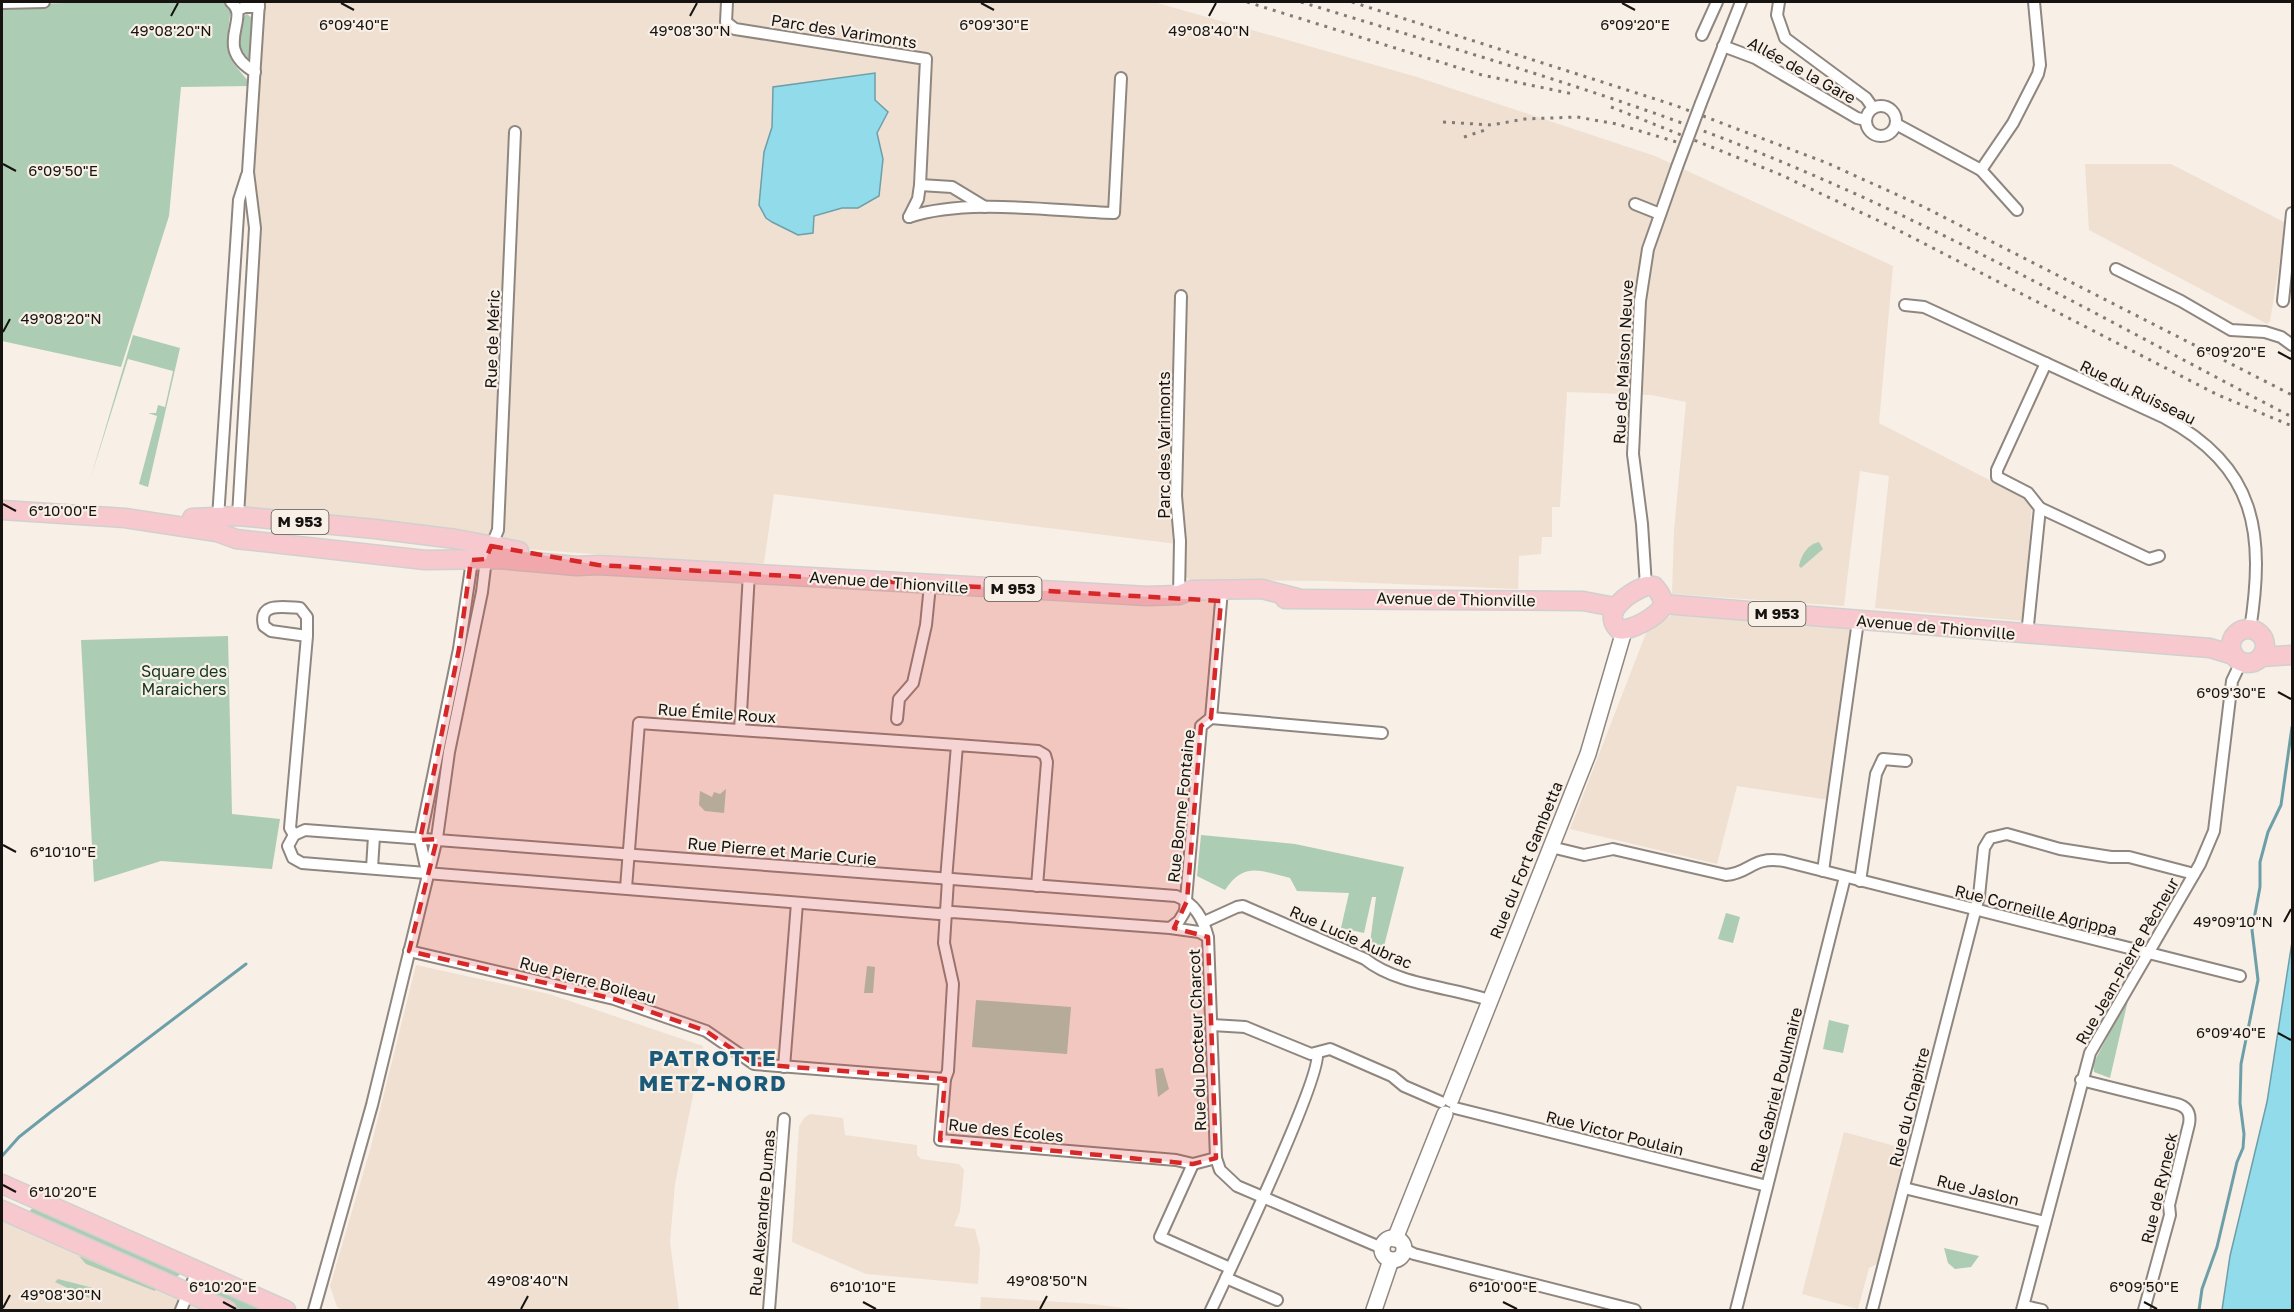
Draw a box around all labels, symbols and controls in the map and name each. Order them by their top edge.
street label: Parc des Varimonts [770,10,918,52]
text: 6°09'40"E [319,15,389,33]
text: 6°09'30"E [959,15,1029,33]
text: 6°09'20"E [1600,15,1670,33]
text: 49°08'20"N [130,21,212,39]
text: 49°08'30"N [649,21,731,39]
text: 49°08'40"N [1168,21,1250,39]
street label: Allée de la Gare [1745,32,1859,108]
text: 6°09'50"E [28,161,98,179]
street label: Rue de Maison Neuve [1609,279,1637,445]
street label: Rue de Méric [480,289,504,389]
text: 49°08'20"N [20,309,102,327]
text: 6°09'20"E [2196,342,2266,360]
street label: Rue du Ruisseau [2077,355,2199,429]
street label: Parc des Varimonts [1154,371,1174,519]
text: 6°10'00"E [29,501,97,519]
road number: M 953 [272,510,328,534]
street label: Avenue de Thionville [809,566,969,598]
road number: M 953 [984,577,1042,601]
street label: Avenue de Thionville [1376,588,1536,610]
road number: M 953 [1748,602,1806,626]
street label: Avenue de Thionville [1856,610,2016,644]
park label: Square des Maraichers [141,661,227,699]
text: 6°09'30"E [2196,683,2266,701]
street label: Rue Émile Roux [657,699,777,727]
street label: Rue Bonne Fontaine [1163,728,1199,884]
street label: Rue du Fort Gambetta [1485,778,1567,942]
street label: Rue Pierre et Marie Curie [687,833,877,869]
text: 6°10'10"E [30,842,96,860]
street label: Rue Jean-Pierre Pêcheur [2071,874,2183,1048]
street label: Rue Corneille Agrippa [1953,880,2119,940]
street label: Rue Lucie Aubrac [1287,901,1416,973]
text: 49°09'10"N [2193,912,2273,930]
street label: Rue du Docteur Charcot [1184,948,1210,1132]
street label: Rue Pierre Boileau [517,952,659,1008]
street label: Rue Gabriel Poulmaire [1746,1005,1806,1175]
text: 6°09'40"E [2196,1023,2266,1041]
district label: PATROTTE METZ-NORD [639,1044,787,1096]
street label: Rue du Chapitre [1884,1045,1934,1169]
street label: Rue Victor Poulain [1544,1106,1686,1160]
street label: Rue des Écoles [947,1114,1065,1146]
street label: Rue Alexandre Dumas [745,1129,779,1297]
street label: Rue de Ryneck [2137,1131,2181,1245]
street label: Rue Jaslon [1935,1170,2021,1210]
text: 6°10'20"E [29,1182,97,1200]
text: 49°08'40"N [487,1271,569,1289]
text: 49°08'50"N [1006,1271,1088,1289]
text: 6°10'20"E [189,1277,257,1295]
text: 6°10'10"E [830,1277,896,1295]
text: 6°10'00"E [1469,1277,1537,1295]
text: 6°09'50"E [2109,1277,2179,1295]
text: 49°08'30"N [20,1285,102,1303]

